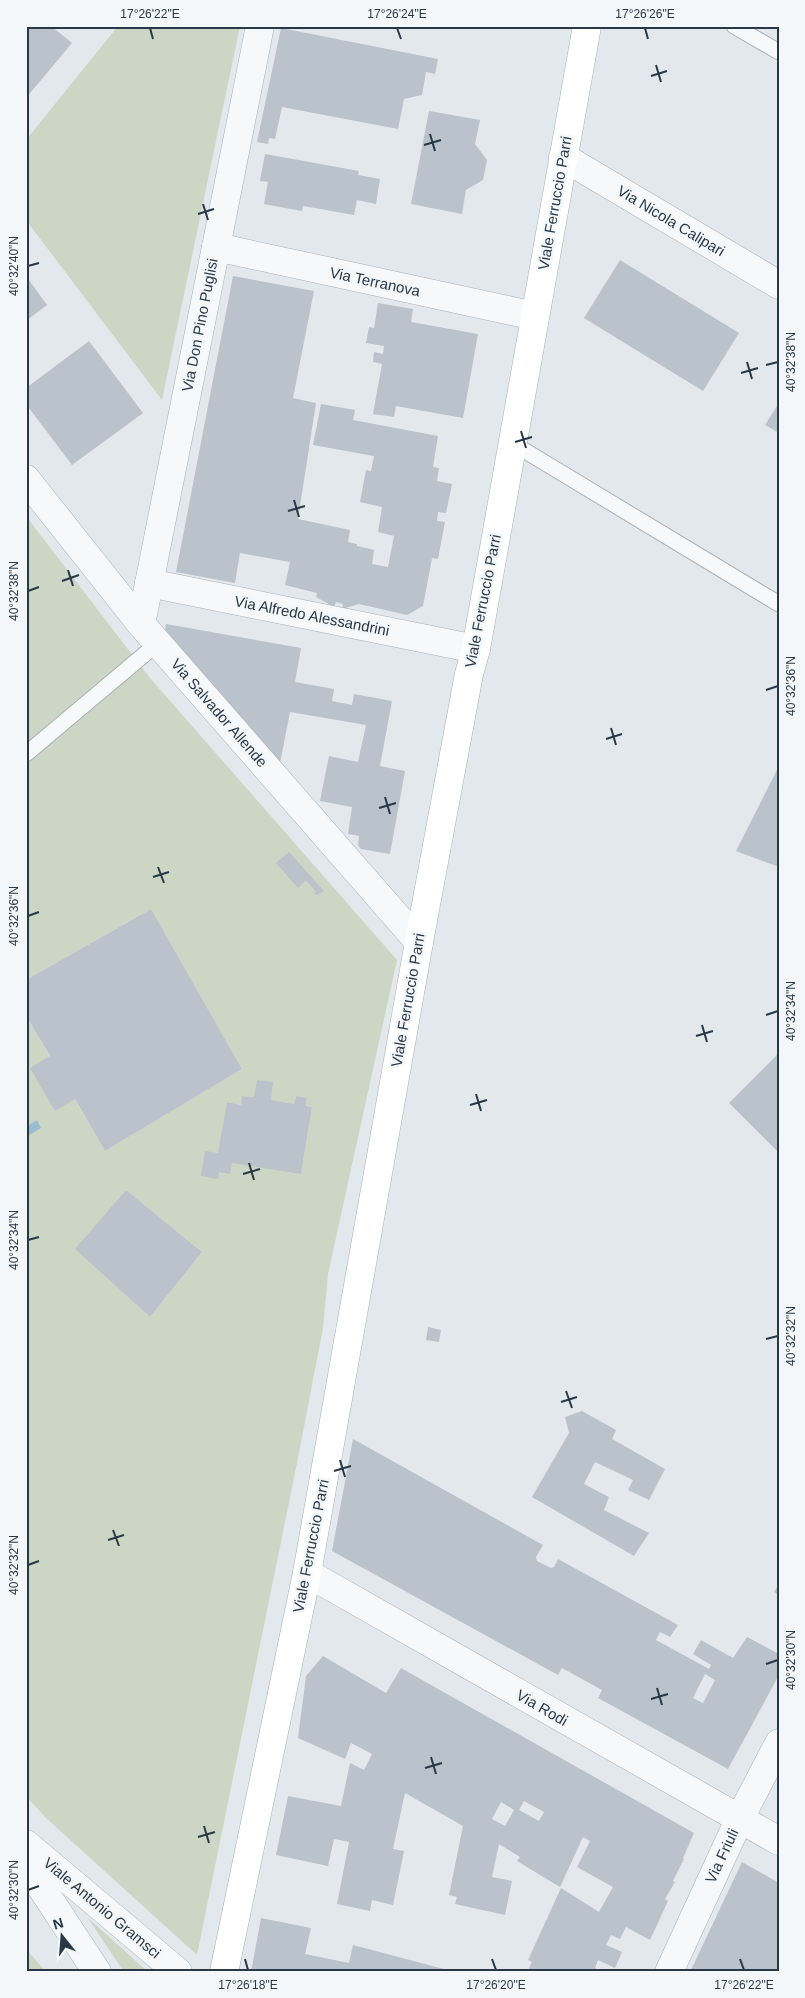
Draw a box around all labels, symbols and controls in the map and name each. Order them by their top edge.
text: 17°26'22"E [120,7,180,21]
text: 17°26'24"E [367,7,427,21]
text: 17°26'26"E [615,7,675,21]
street label: Viale Ferruccio Parri [534,135,575,271]
street label: Via Nicola Calipari [614,182,728,259]
text: 40°32'40"N [7,236,21,296]
street label: Via Don Pino Puglisi [178,257,221,393]
street label: Via Terranova [328,264,423,300]
text: 40°32'38"N [784,332,798,392]
street label: Viale Ferruccio Parri [461,533,504,669]
text: 40°32'38"N [7,561,21,621]
street label: Via Alfredo Alessandrini [233,592,391,639]
street label: Via Salvador Allende [168,655,271,770]
text: 40°32'36"N [784,656,798,716]
text: 40°32'36"N [7,886,21,946]
street label: Viale Ferruccio Parri [387,932,428,1068]
text: 40°32'34"N [784,981,798,1041]
text: 40°32'34"N [7,1210,21,1270]
text: 40°32'32"N [784,1306,798,1366]
street label: Viale Ferruccio Parri [289,1478,332,1614]
text: 40°32'32"N [7,1535,21,1595]
text: 40°32'30"N [784,1630,798,1690]
street label: Via Rodi [514,1686,571,1729]
street label: Via Friuli [702,1826,742,1886]
street label: Viale Antonio Gramsci [40,1854,164,1961]
text: 40°32'30"N [7,1860,21,1920]
north arrow [38,1910,88,1960]
text: N [51,1914,65,1933]
text: 17°26'18"E [218,1978,278,1992]
text: 17°26'20"E [466,1978,526,1992]
text: 17°26'22"E [714,1978,774,1992]

